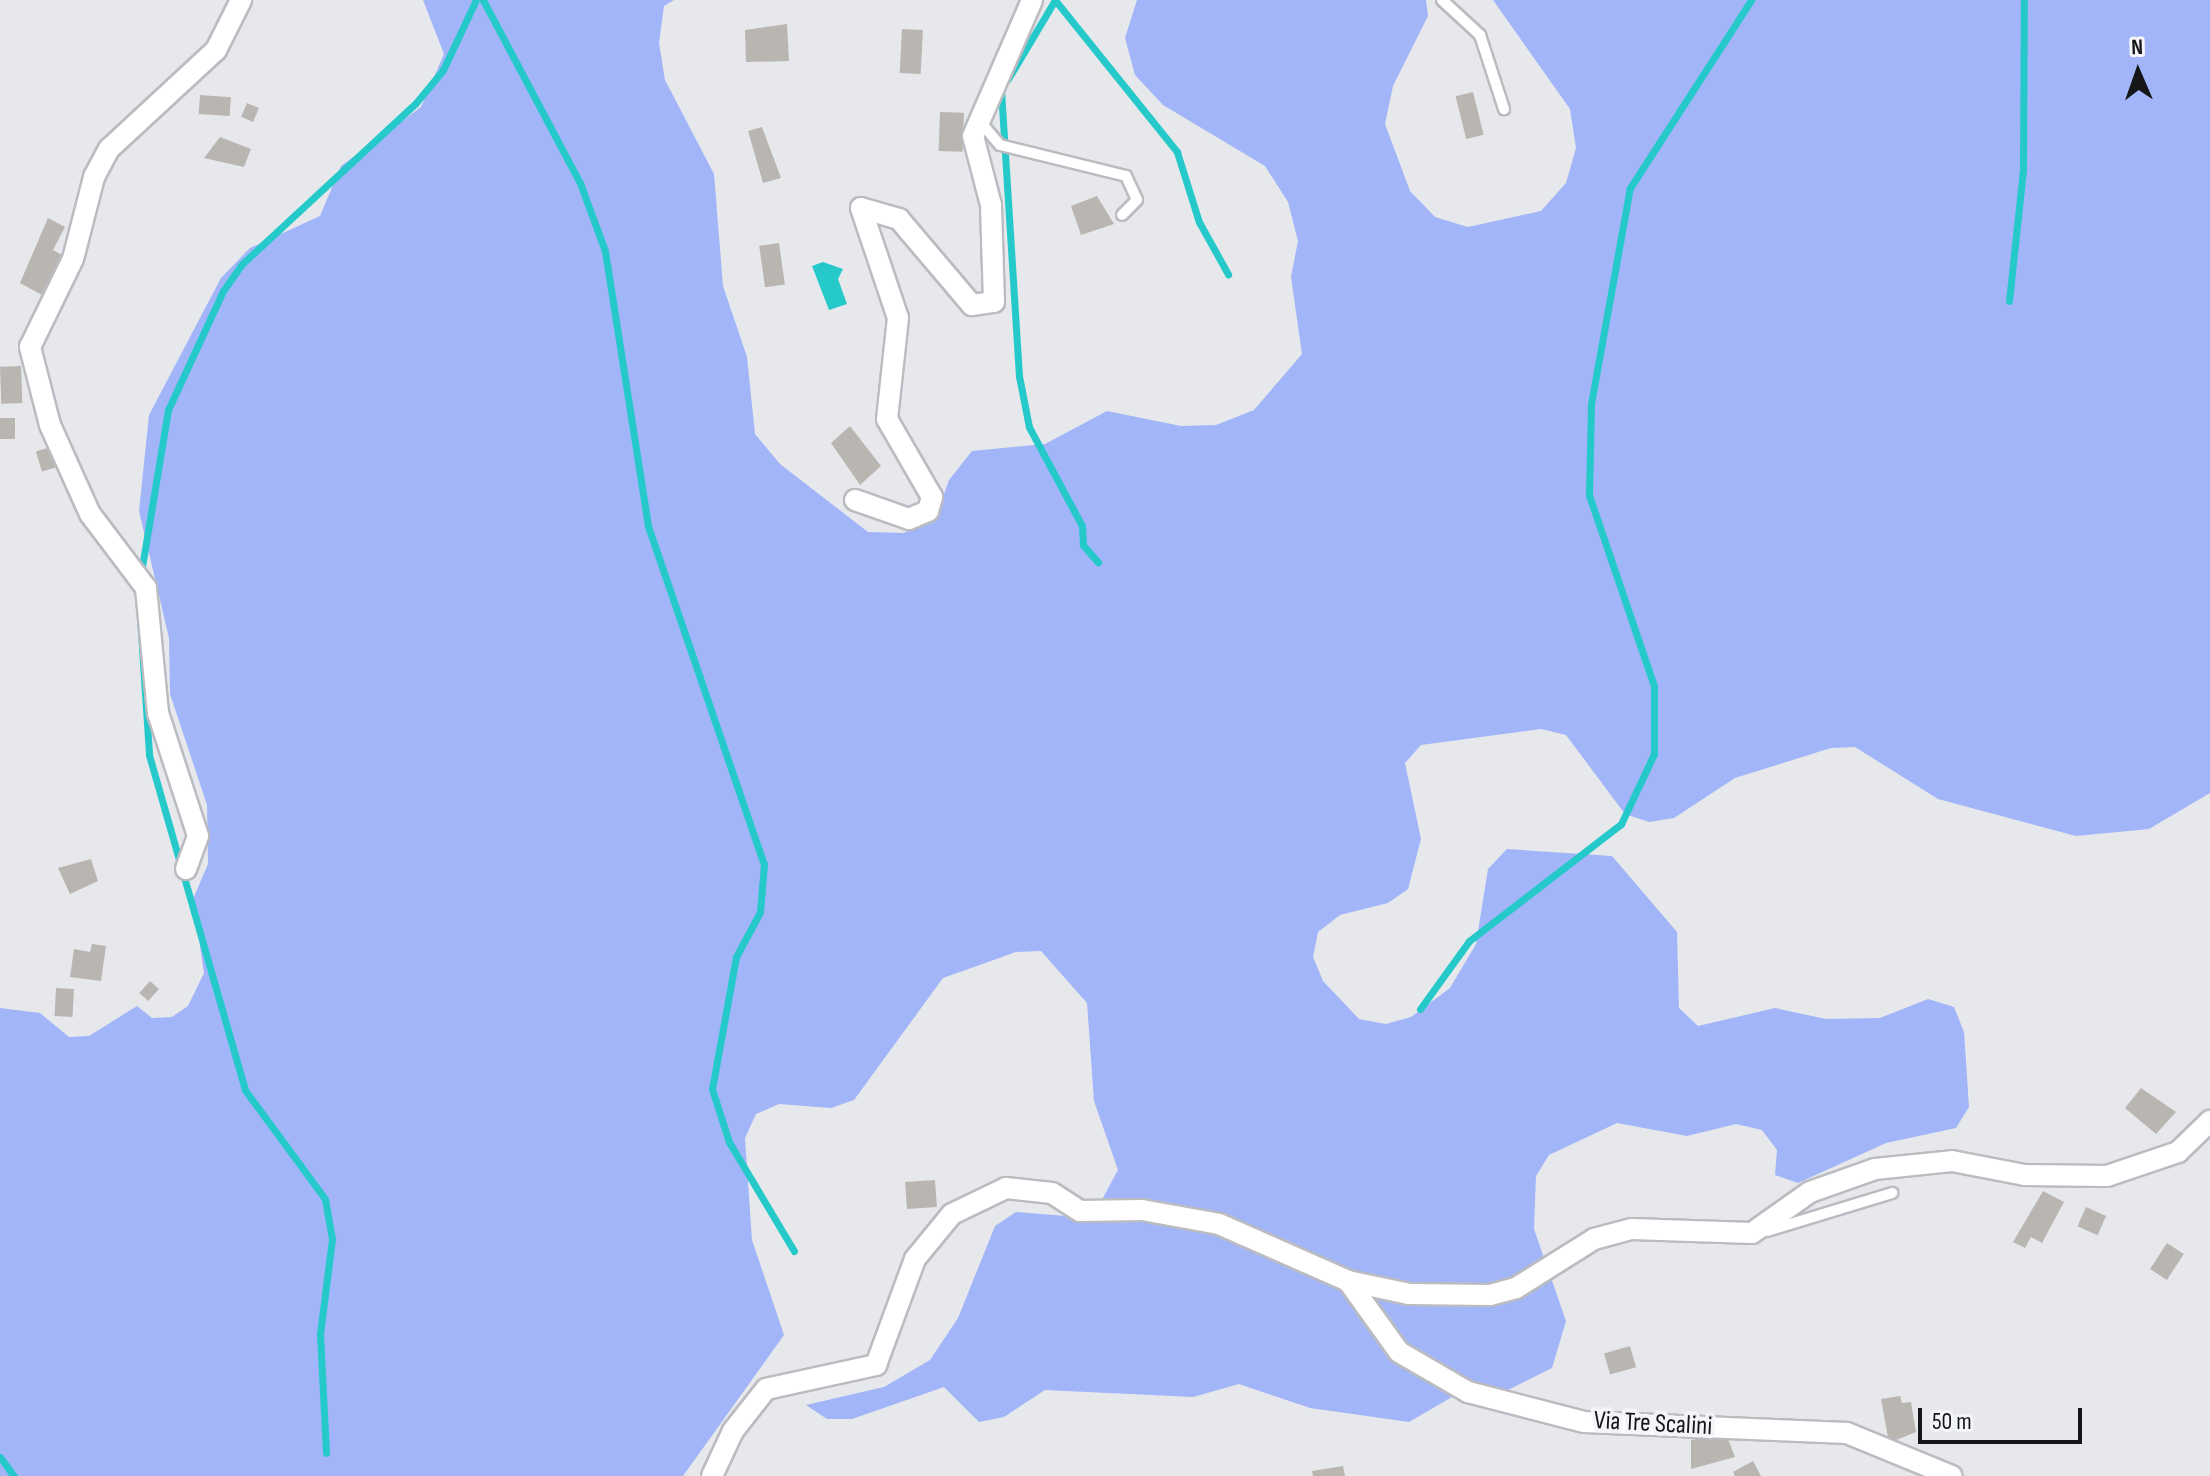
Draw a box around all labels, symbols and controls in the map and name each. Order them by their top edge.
north arrow [2098,32,2178,112]
text: N [2131,34,2143,61]
scale bar [1922,1392,2086,1442]
street label: Via Tre Scalini [1593,1405,1713,1443]
text: 50 m [1932,1407,1972,1436]

